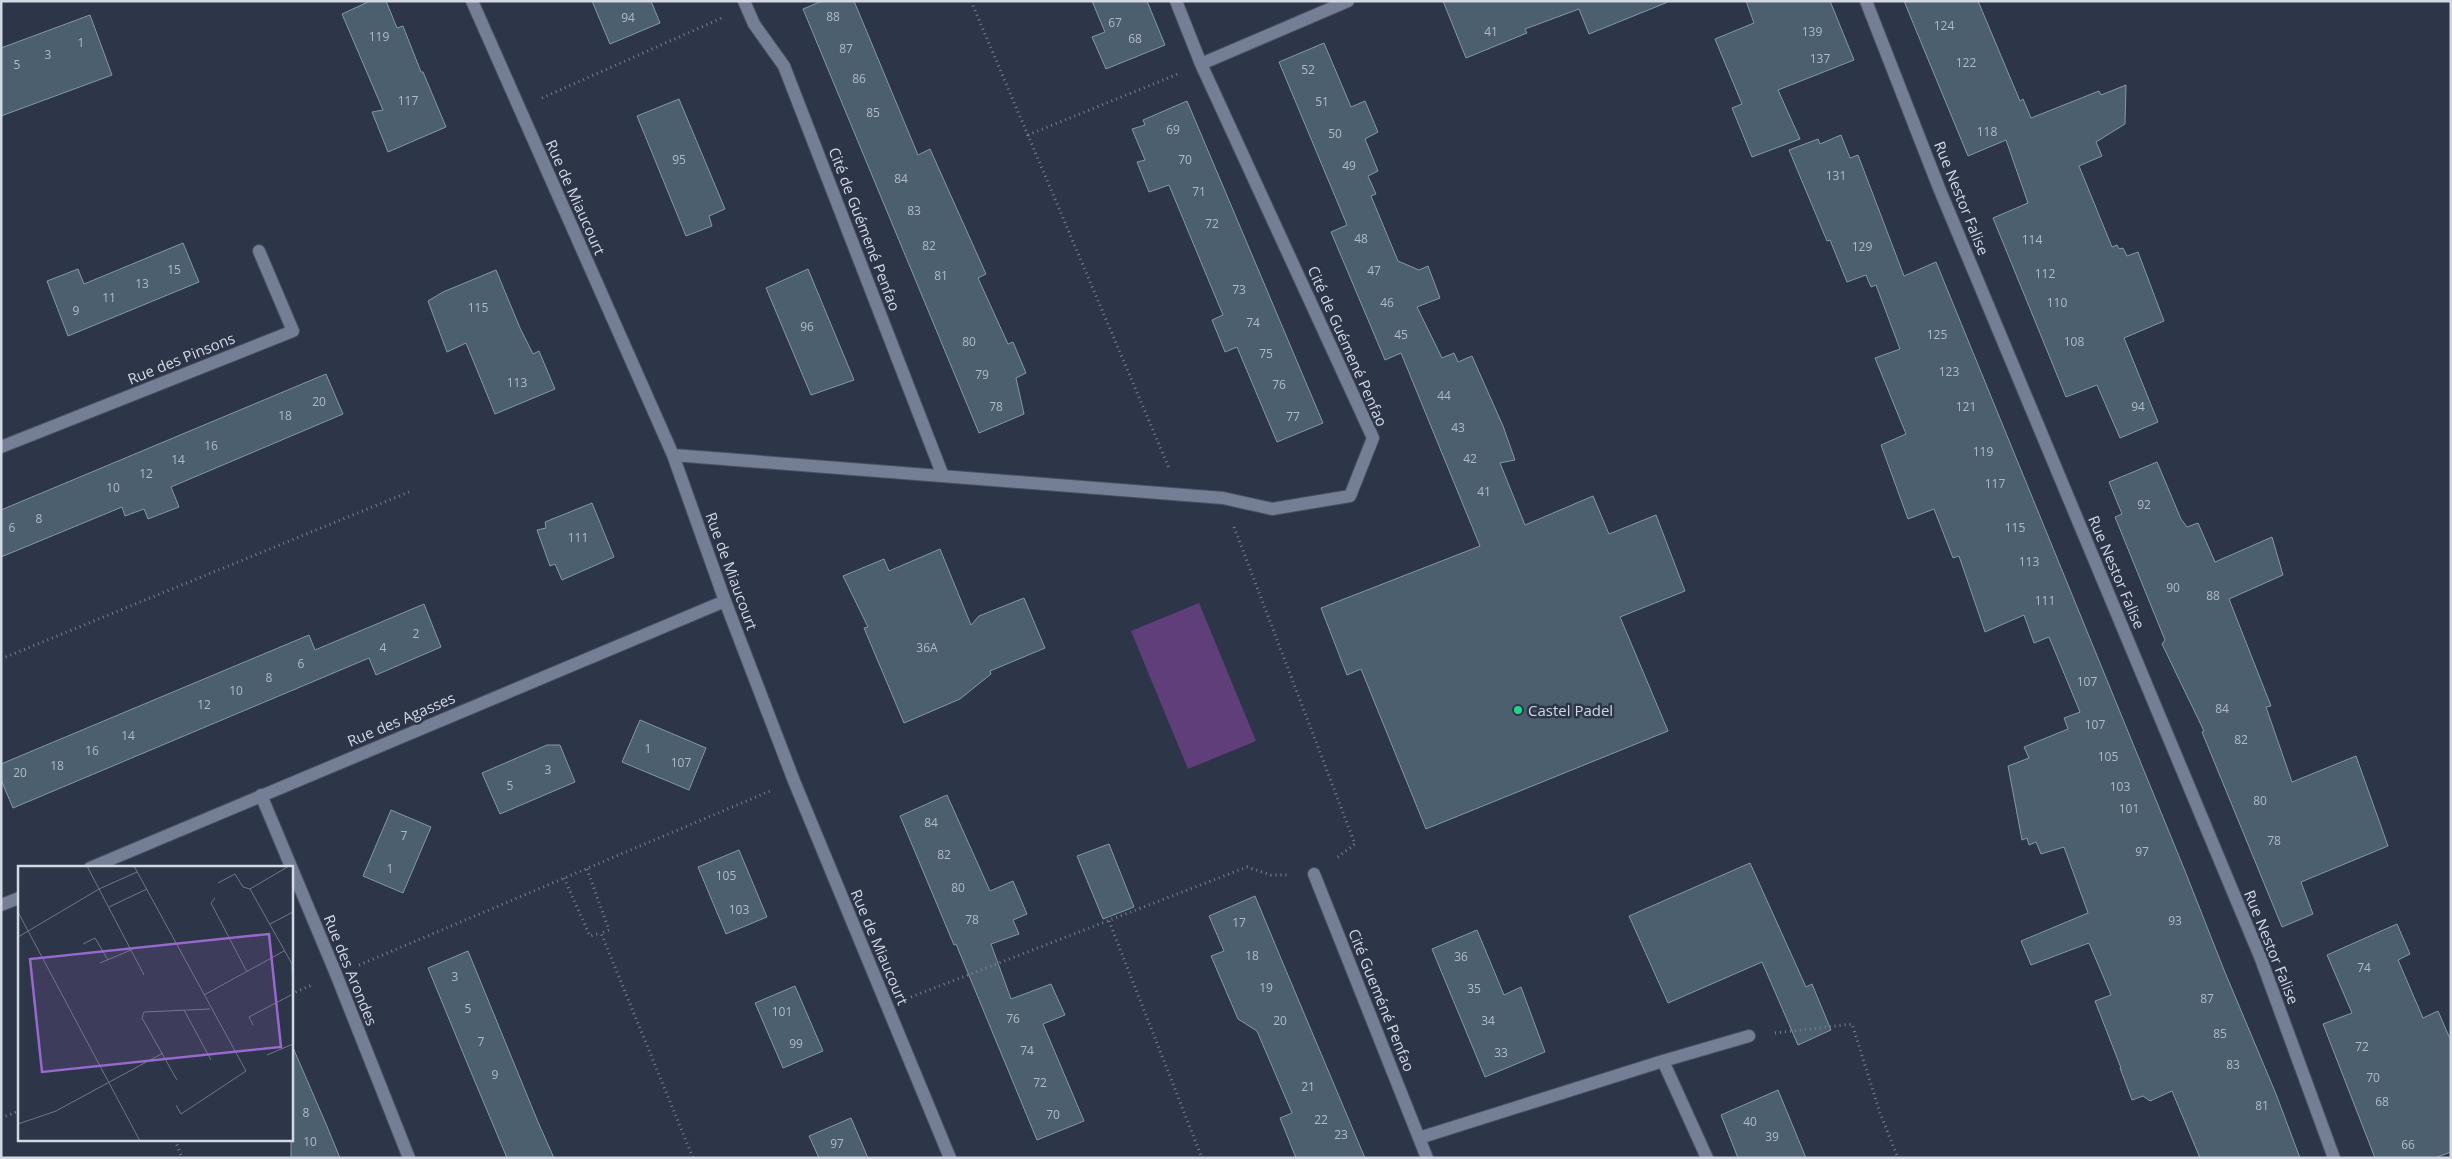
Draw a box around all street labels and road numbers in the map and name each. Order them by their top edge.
street label: Rue de Miaucourt [542,136,610,258]
street label: Rue Nestor Falise [1930,138,1994,258]
street label: Cité de Guémené Penfao [825,144,905,314]
street label: Cité de Guémené Penfao [1304,263,1392,429]
street label: Rue des Pinsons [124,327,238,389]
street label: Rue de Miaucourt [701,509,763,633]
street label: Rue Nestor Falise [2084,512,2150,632]
street label: Rue des Agasses [344,687,458,751]
street label: Rue de Miaucourt [847,886,913,1008]
street label: Rue Nestor Falise [2240,887,2304,1007]
street label: Rue des Arondes [320,912,382,1028]
street label: Cité Gueméné Penfao [1344,926,1420,1074]

